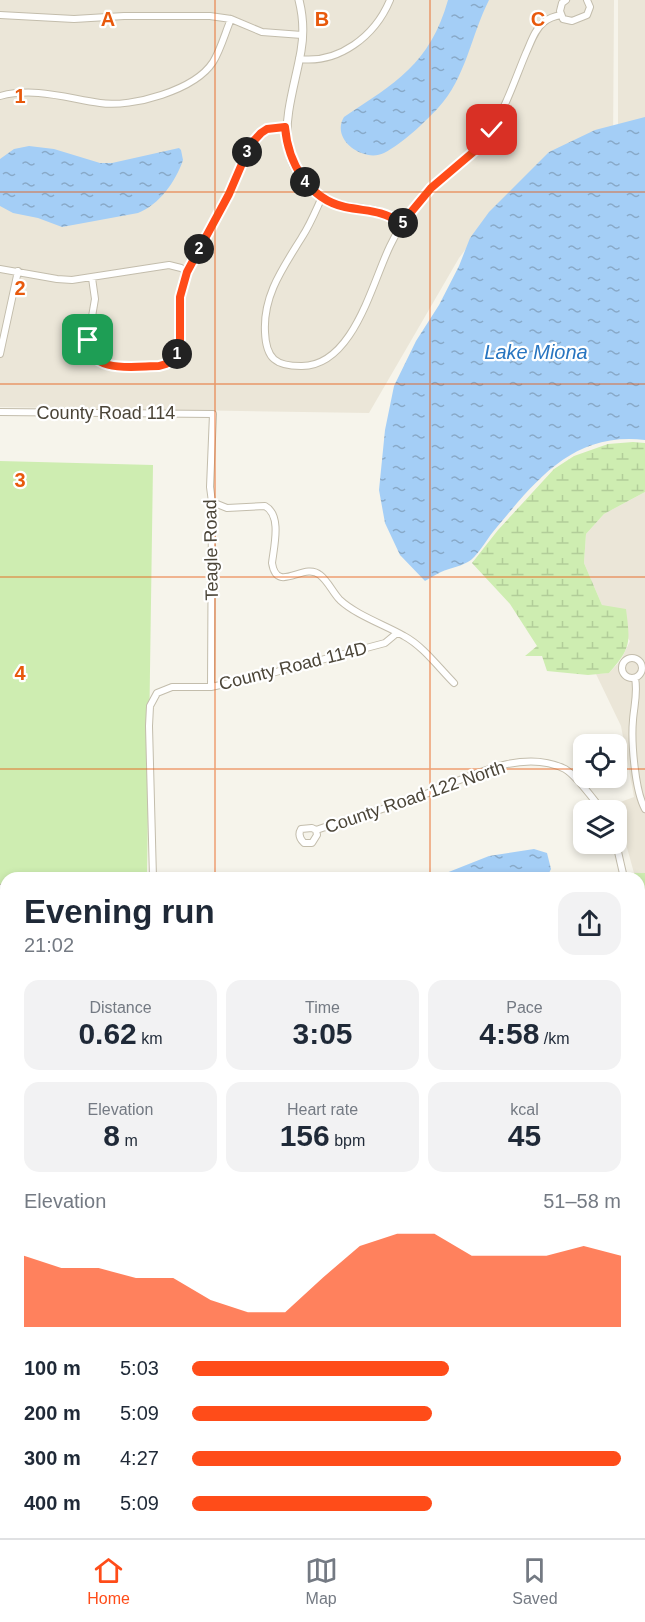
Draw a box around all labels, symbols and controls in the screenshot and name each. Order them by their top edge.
text: A [101,8,115,30]
text: B [315,8,329,30]
text: C [531,8,545,30]
text: 1 [14,85,26,107]
pin [466,104,517,155]
icon: check [475,113,508,146]
pin: 3 [232,137,262,167]
text: 3 [243,143,251,160]
pin: 4 [290,167,320,197]
text: 4 [301,173,309,190]
pin: 5 [388,208,418,238]
text: 5 [399,214,407,231]
pin: 2 [184,234,214,264]
text: 2 [195,240,203,257]
text: 2 [14,277,26,299]
pin [62,314,113,365]
icon: arrive [71,323,104,356]
pin: 1 [162,339,192,369]
water label: Lake Miona [484,341,588,363]
text: 1 [173,345,181,362]
street label: County Road 114 [37,403,175,423]
text: 3 [14,469,26,491]
street label: Teagle Road [200,499,222,601]
street label: County Road 114D [217,638,369,694]
text: 4 [14,662,26,684]
map controls [573,734,627,854]
button: locate [573,734,627,788]
street label: County Road 122 North [322,757,508,837]
button: layers [573,800,627,854]
button: share [558,892,621,955]
text: Evening run [24,893,215,930]
text: 21:02 [24,934,74,956]
text: Distance [89,999,152,1016]
text: Time [305,999,340,1016]
text: Pace [506,999,543,1016]
text: 0.62 [78,1017,137,1050]
text: 3:05 [292,1017,353,1050]
text: 4:58 [479,1017,539,1050]
text: km [137,1030,163,1047]
text: /km [539,1030,570,1047]
text: Elevation [88,1101,153,1118]
text: Heart rate [287,1101,358,1118]
text: kcal [510,1101,539,1118]
text: 8 [103,1119,120,1152]
text: 156 [280,1119,330,1152]
text: 45 [508,1119,541,1152]
text: m [120,1132,138,1149]
text: bpm [330,1132,365,1149]
text: Elevation [24,1190,106,1212]
text: 51–58 m [543,1190,621,1212]
text: 100 m [24,1357,81,1379]
text: 5:03 [120,1357,159,1379]
text: 200 m [24,1402,81,1424]
text: 5:09 [120,1402,159,1424]
text: 300 m [24,1447,81,1469]
text: 4:27 [120,1447,159,1469]
text: 400 m [24,1492,81,1514]
text: 5:09 [120,1492,159,1514]
tab: Home [87,1554,130,1608]
tab: Map [305,1554,338,1608]
tab: Saved [512,1554,558,1608]

